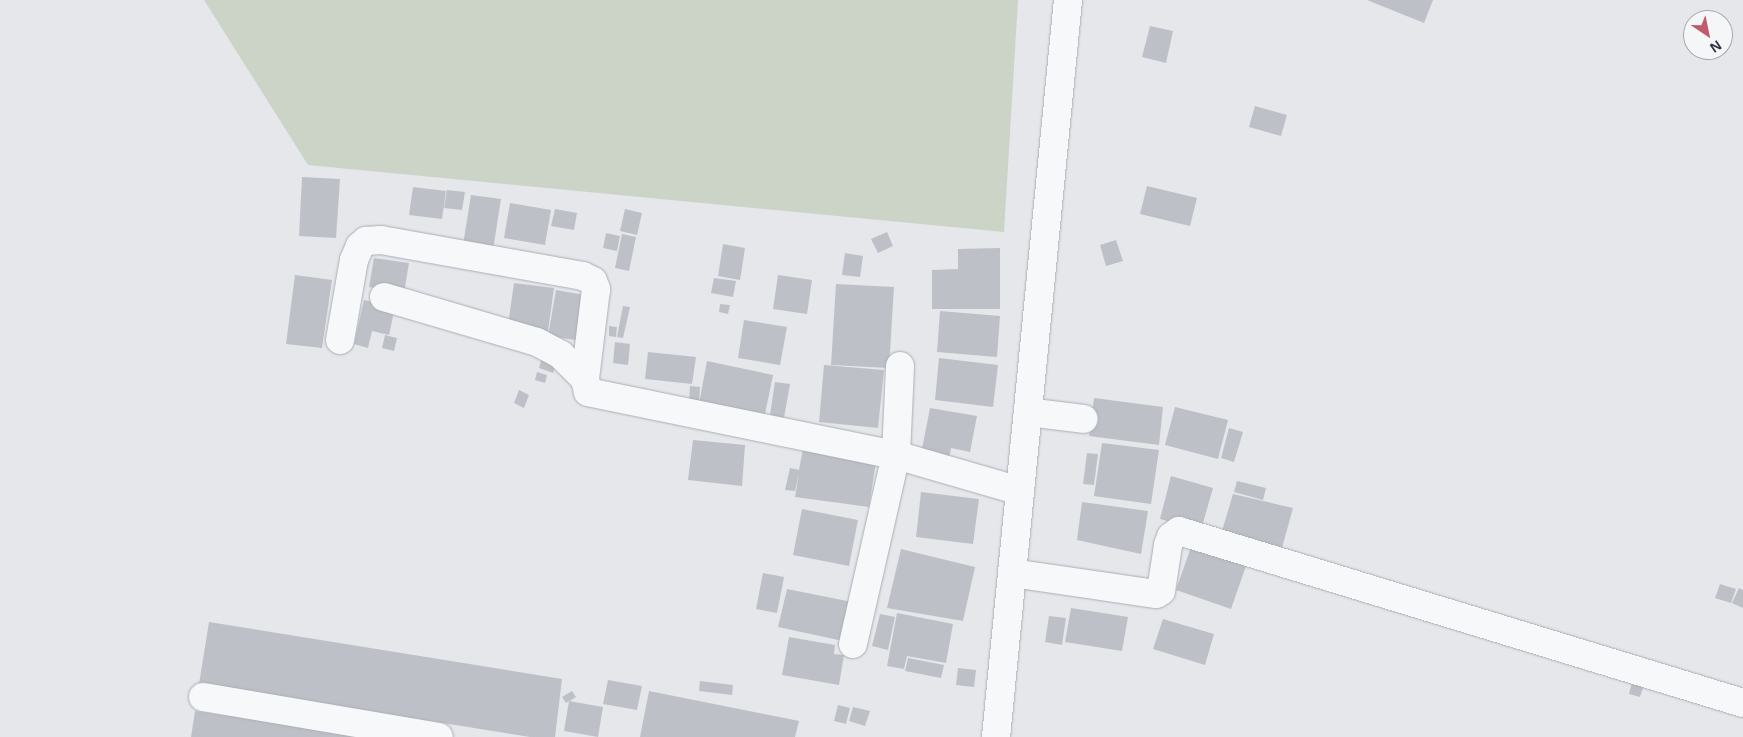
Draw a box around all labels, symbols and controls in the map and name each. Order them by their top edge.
north arrow [1683,10,1733,60]
text: N [1707,37,1724,56]

